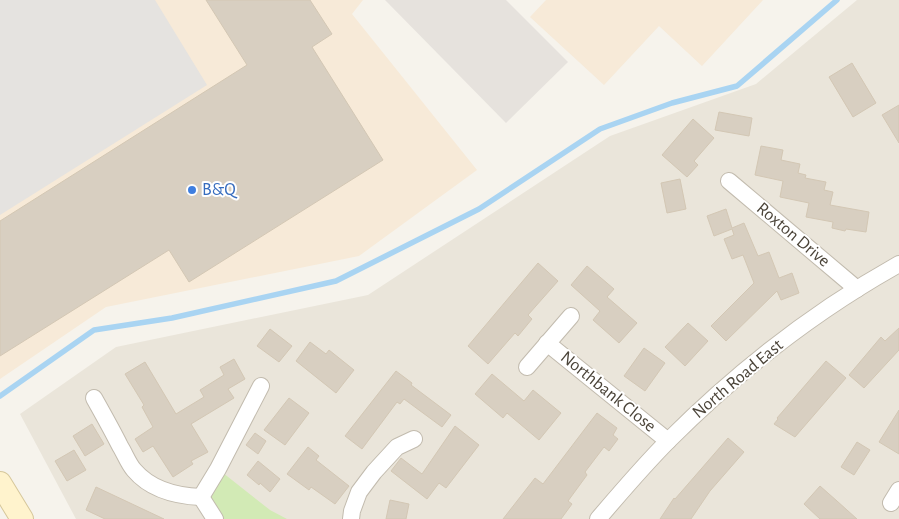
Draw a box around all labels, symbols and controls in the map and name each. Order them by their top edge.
place label: B&Q [202,181,238,199]
marker: B&Q [186,184,198,196]
street label: Roxton Drive [753,199,833,271]
street label: North Road East [689,336,787,422]
street label: Northbank Close [557,348,659,436]

